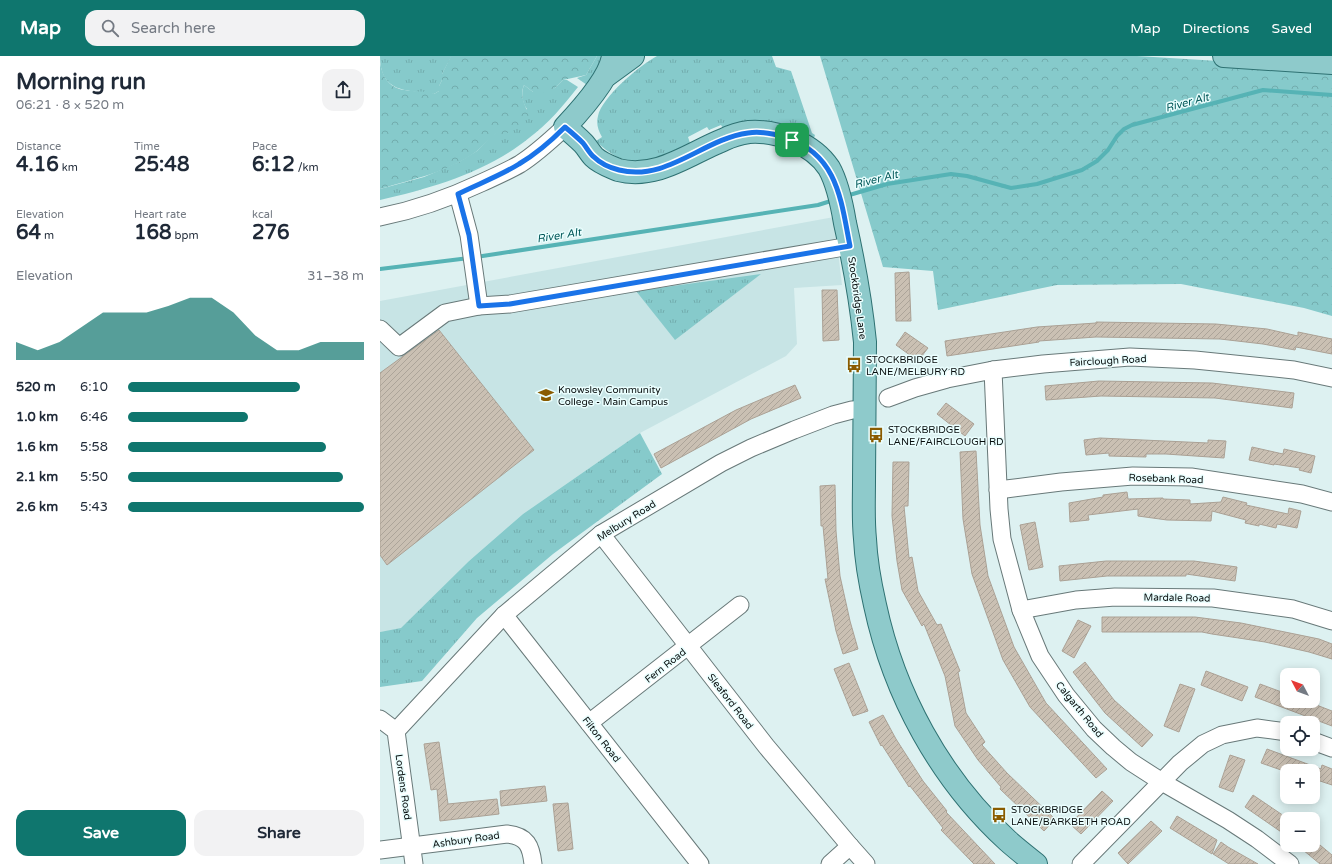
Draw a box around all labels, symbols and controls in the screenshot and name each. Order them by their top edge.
search box [85,10,365,46]
text: Map [20,17,61,39]
icon: search [99,17,121,39]
text: Search here [131,19,215,37]
text: Map [1130,20,1161,37]
text: Directions [1183,20,1250,37]
text: Saved [1272,20,1312,37]
text: Morning run [16,69,146,95]
button: share [322,69,364,111]
water label: River Alt [1164,90,1212,115]
text: 06:21 · 8 × 520 m [16,97,124,113]
pin [775,123,809,157]
icon: arrive [781,129,803,151]
text: Distance [16,140,61,153]
text: Time [134,140,160,153]
text: Pace [252,140,277,153]
text: 4.16 [16,153,59,177]
text: 25:48 [134,153,189,177]
text: 6:12 [252,153,295,177]
text: km [59,161,78,174]
text: /km [295,161,319,174]
water label: River Alt [853,167,901,191]
text: Elevation [16,208,64,221]
text: Heart rate [134,208,186,221]
text: kcal [252,208,273,221]
text: 64 [16,221,41,245]
text: 168 [134,221,172,245]
text: 276 [252,221,290,245]
water label: River Alt [536,225,584,245]
text: m [41,229,54,242]
text: bpm [172,229,199,242]
street label: Stockbridge Lane [845,256,869,340]
text: Elevation [16,268,73,284]
text: 31–38 m [307,268,364,284]
street label: Fairclough Road [1069,353,1147,369]
place label: STOCKBRIDGE LANE/MELBURY RD [866,354,965,378]
bus stop icon: STOCKBRIDGE LANE/MELBURY RD [845,356,863,374]
text: 520 m [16,379,56,395]
text: 6:10 [80,379,108,395]
place label: Knowsley Community College - Main Campus [558,384,668,408]
school or university icon: Knowsley Community College - Main Campus [537,386,555,404]
text: 1.0 km [16,409,58,425]
text: 6:46 [80,409,108,425]
place label: STOCKBRIDGE LANE/FAIRCLOUGH RD [888,424,1004,448]
bus stop icon: STOCKBRIDGE LANE/FAIRCLOUGH RD [867,426,885,444]
text: 1.6 km [16,439,58,455]
text: 5:58 [80,439,108,455]
text: 2.1 km [16,469,58,485]
text: 5:50 [80,469,108,485]
street label: Rosebank Road [1128,472,1204,486]
street label: Melbury Road [595,498,658,544]
text: 2.6 km [16,499,58,515]
text: 5:43 [80,499,108,515]
street label: Mardale Road [1143,591,1210,605]
street label: Fern Road [643,646,689,686]
north arrow [1280,668,1320,708]
map controls [1280,668,1320,852]
street label: Sleaford Road [705,671,756,732]
street label: Calgarth Road [1053,679,1105,740]
street label: Filton Road [580,714,623,765]
button: locate [1280,716,1320,756]
street label: Lordens Road [392,754,414,821]
button: + [1280,764,1320,804]
place label: STOCKBRIDGE LANE/BARKBETH ROAD [1011,804,1131,828]
bus stop icon: STOCKBRIDGE LANE/BARKBETH ROAD [990,806,1008,824]
button: Save [16,810,186,856]
button: Share [194,810,364,856]
button: − [1280,812,1320,852]
street label: Ashbury Road [432,829,500,851]

